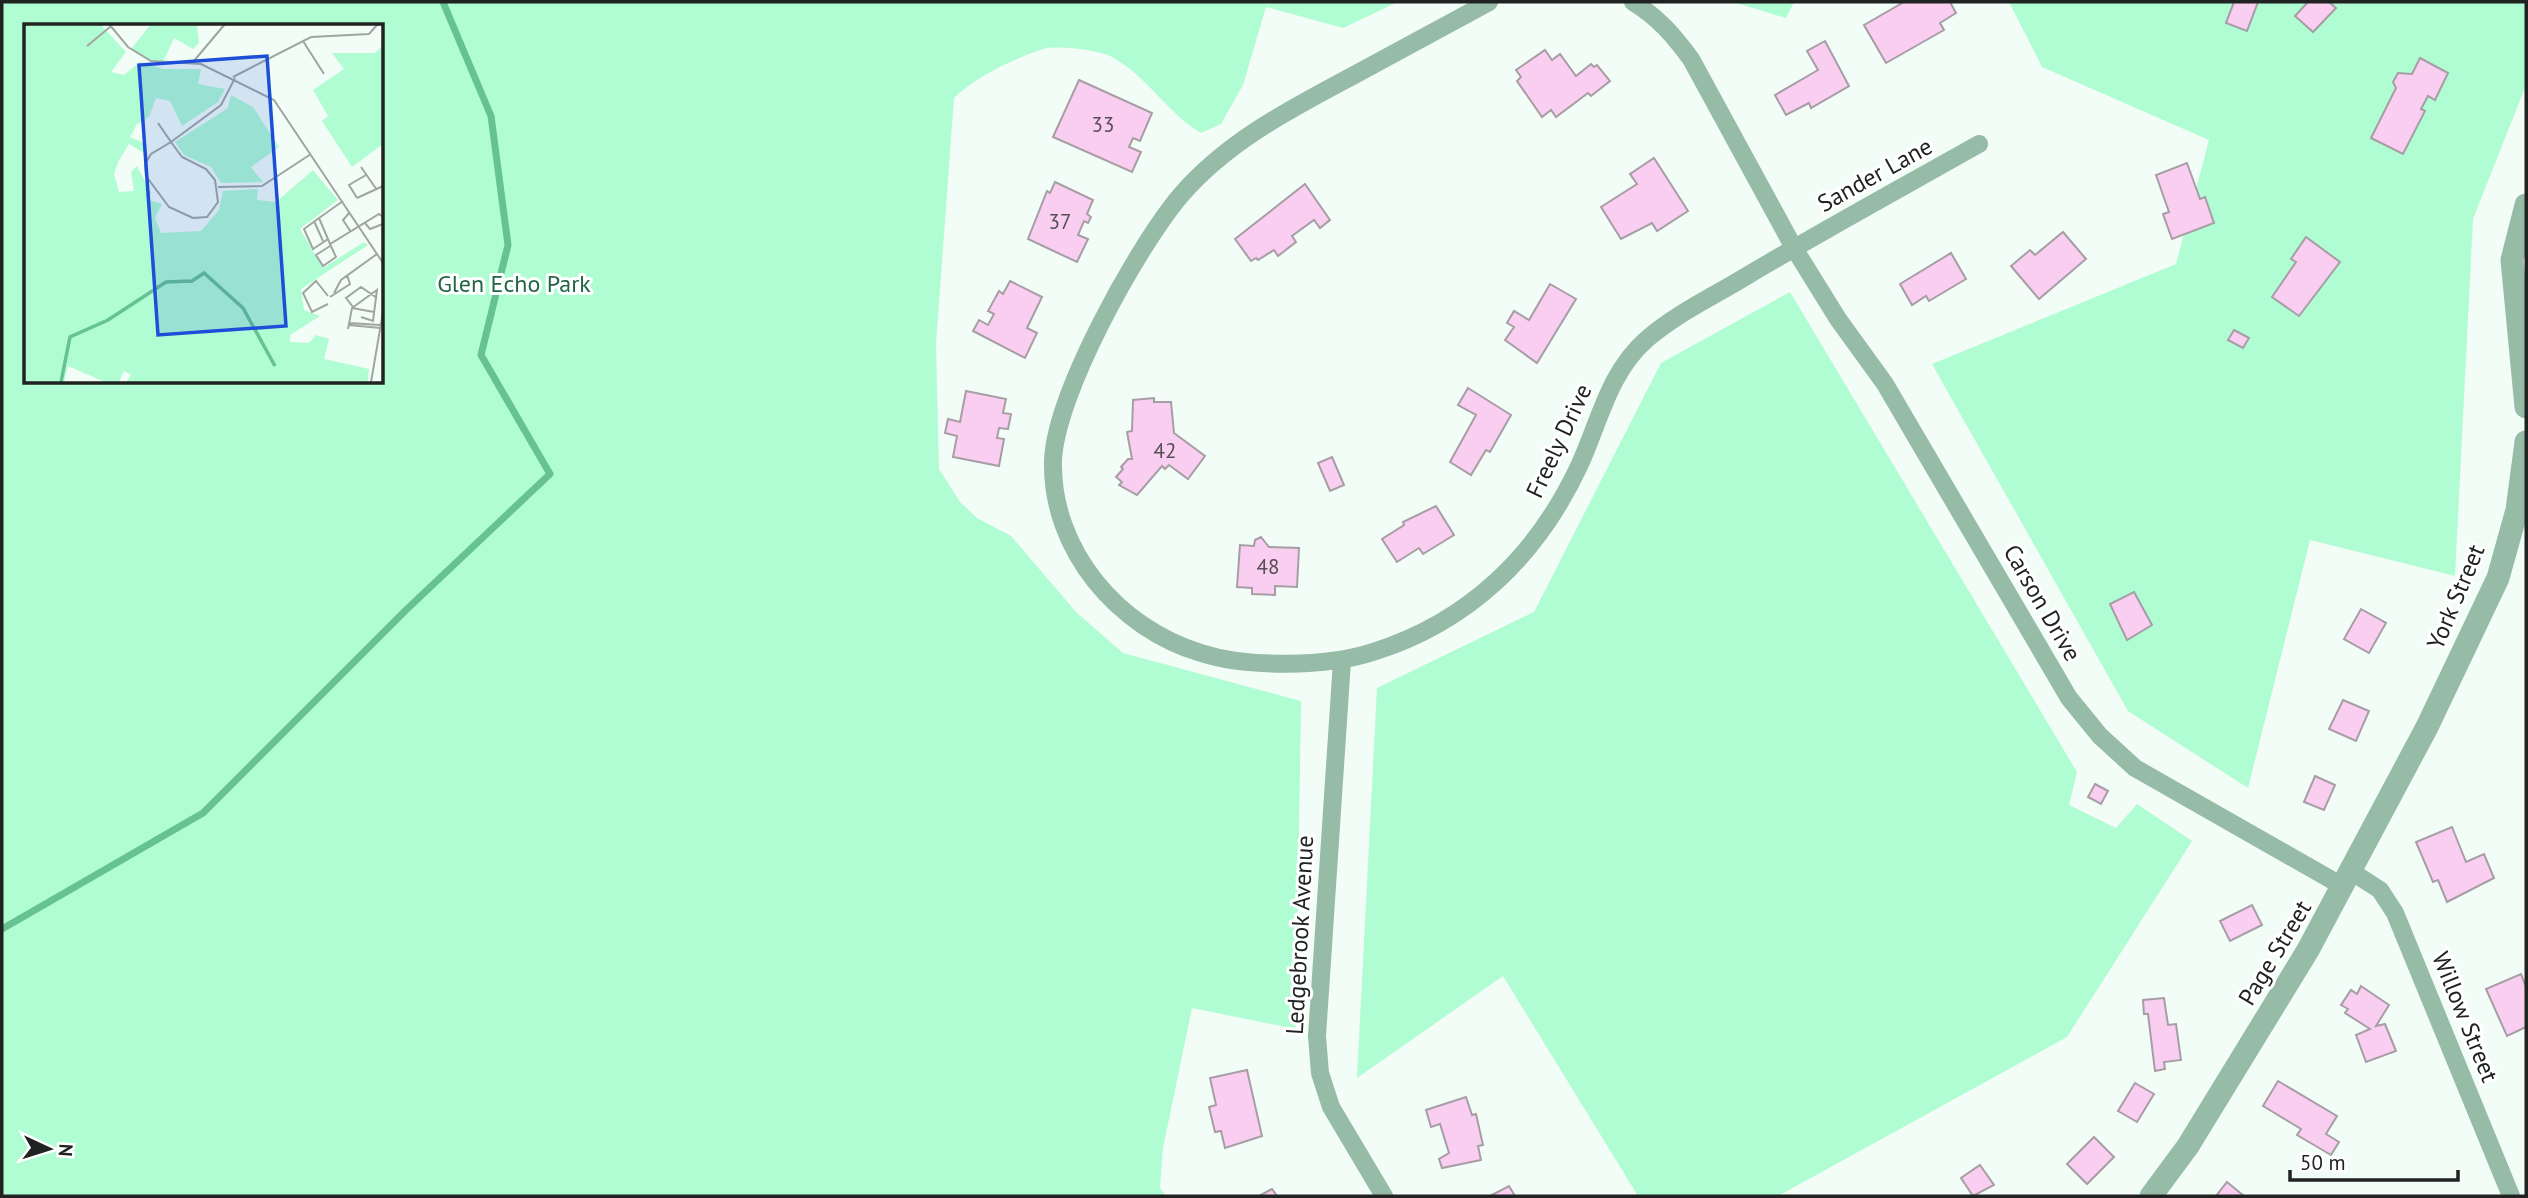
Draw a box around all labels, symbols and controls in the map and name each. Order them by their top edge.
inset map [24,24,383,383]
house number: 33 [1092,111,1114,138]
street label: Sander Lane [1812,130,1938,219]
house number: 37 [1049,208,1071,235]
park label: Glen Echo Park [437,268,591,299]
street label: Freely Drive [1519,379,1598,503]
house number: 42 [1154,437,1176,464]
street label: Carson Drive [1997,539,2088,667]
street label: York Street [2420,540,2491,654]
house number: 48 [1257,553,1279,580]
street label: Ledgebrook Avenue [1279,835,1320,1035]
street label: Page Street [2231,895,2318,1011]
street label: Willow Street [2425,947,2506,1086]
north arrow [14,1114,84,1184]
scale bar [2290,1138,2458,1182]
text: N [54,1143,78,1157]
text: 50 m [2300,1149,2346,1176]

